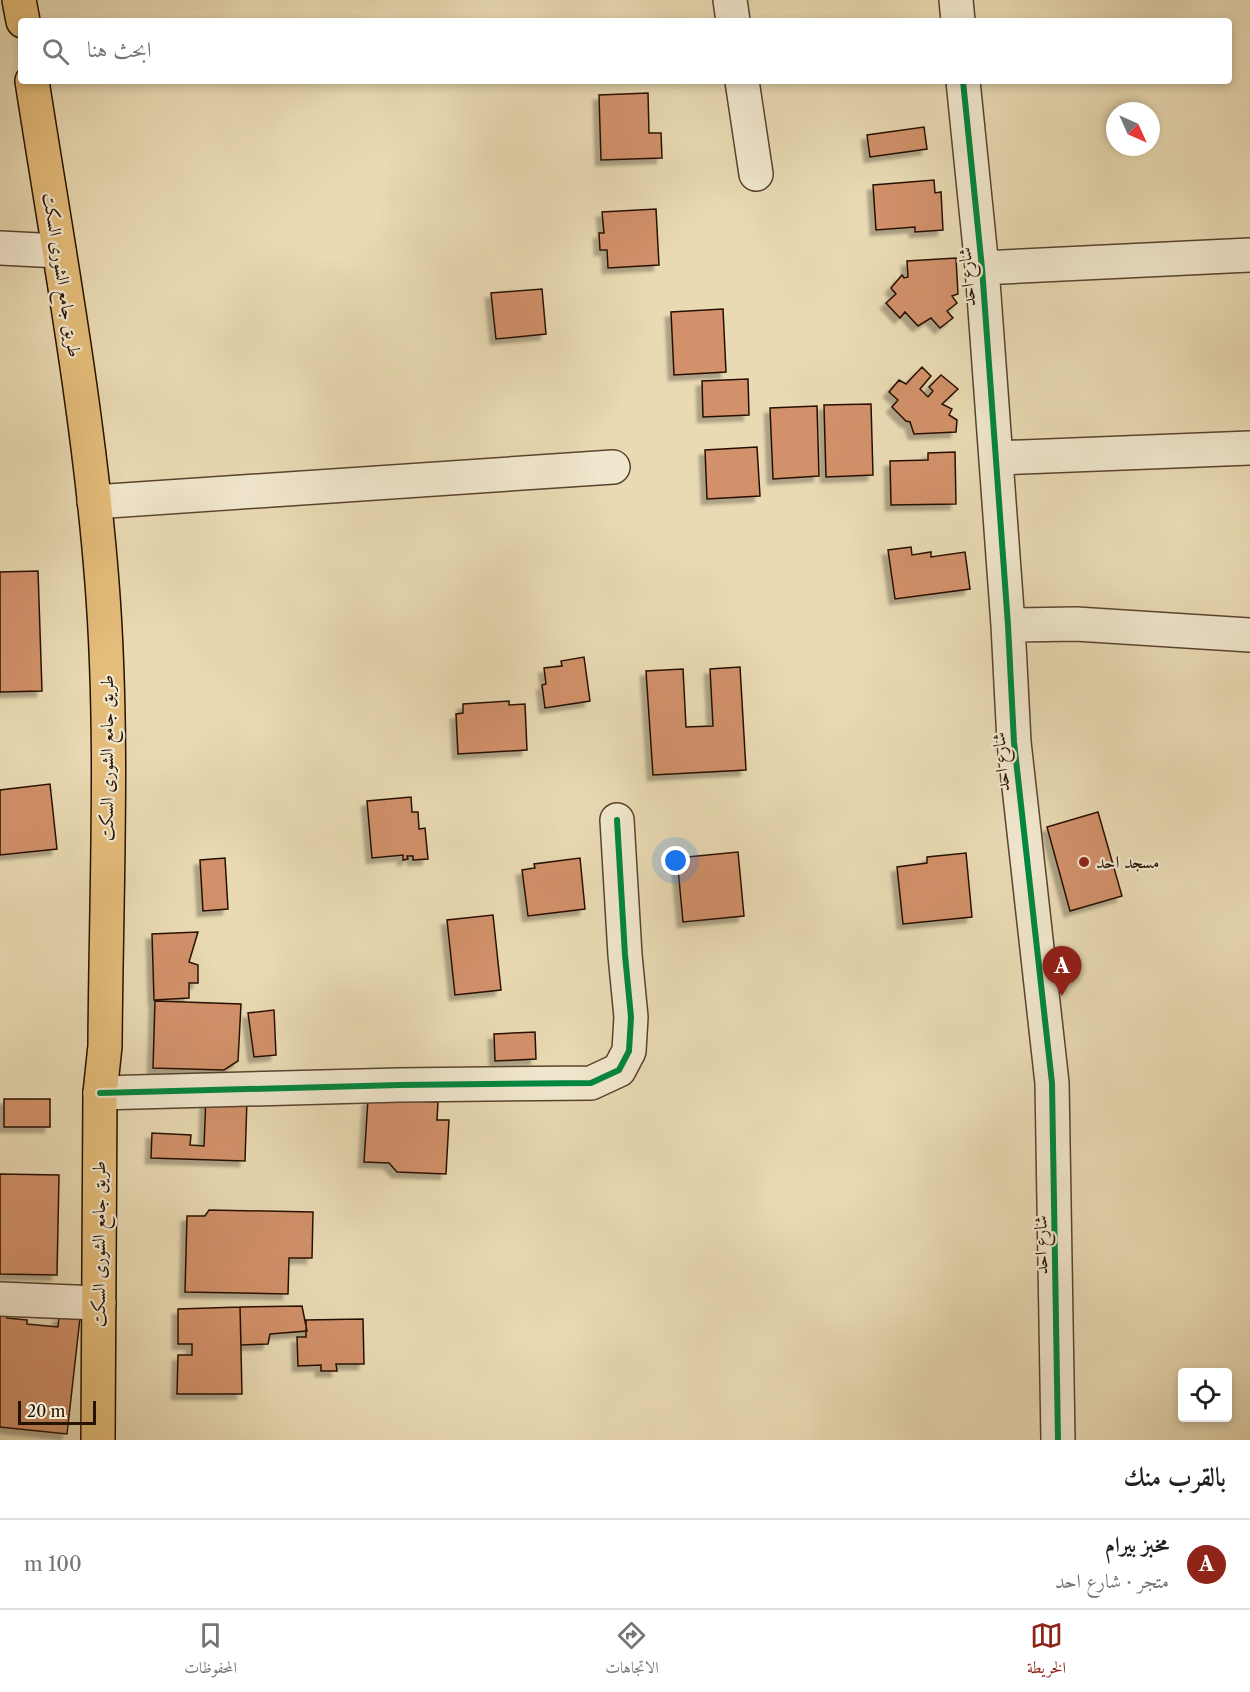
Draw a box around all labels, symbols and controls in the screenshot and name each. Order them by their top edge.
search box [18,18,1232,84]
icon: search [39,35,72,68]
text: ابحث هنا [87,36,152,63]
north arrow [1106,102,1160,156]
street label: طريق جامع الشورى السكت [33,191,86,360]
street label: شارع احد [953,246,985,308]
street label: طريق جامع الشورى السكت [96,675,123,841]
street label: شارع احد [987,731,1019,793]
your location [661,846,690,875]
place label: مسجد احد [1096,851,1159,873]
marker: مسجد احد [1077,855,1091,869]
pin: A [1042,946,1082,996]
street label: طريق جامع الشورى السكت [88,1161,115,1327]
street label: شارع احد [1029,1215,1057,1275]
map controls [1178,1368,1232,1422]
button: locate [1178,1368,1232,1422]
scale bar [18,1398,96,1426]
text: 20 m [27,1401,66,1421]
text: بالقرب منك [1123,1461,1226,1493]
text: مخبز بيرام [1105,1531,1169,1558]
text: 100 m [24,1552,82,1576]
text: A [1199,1552,1214,1576]
text: متجر · شارع احد [1055,1569,1169,1593]
tab: المحفوظات [184,1619,237,1683]
tab: الاتجاهات [605,1619,659,1683]
tab: الخريطة [1027,1619,1066,1683]

